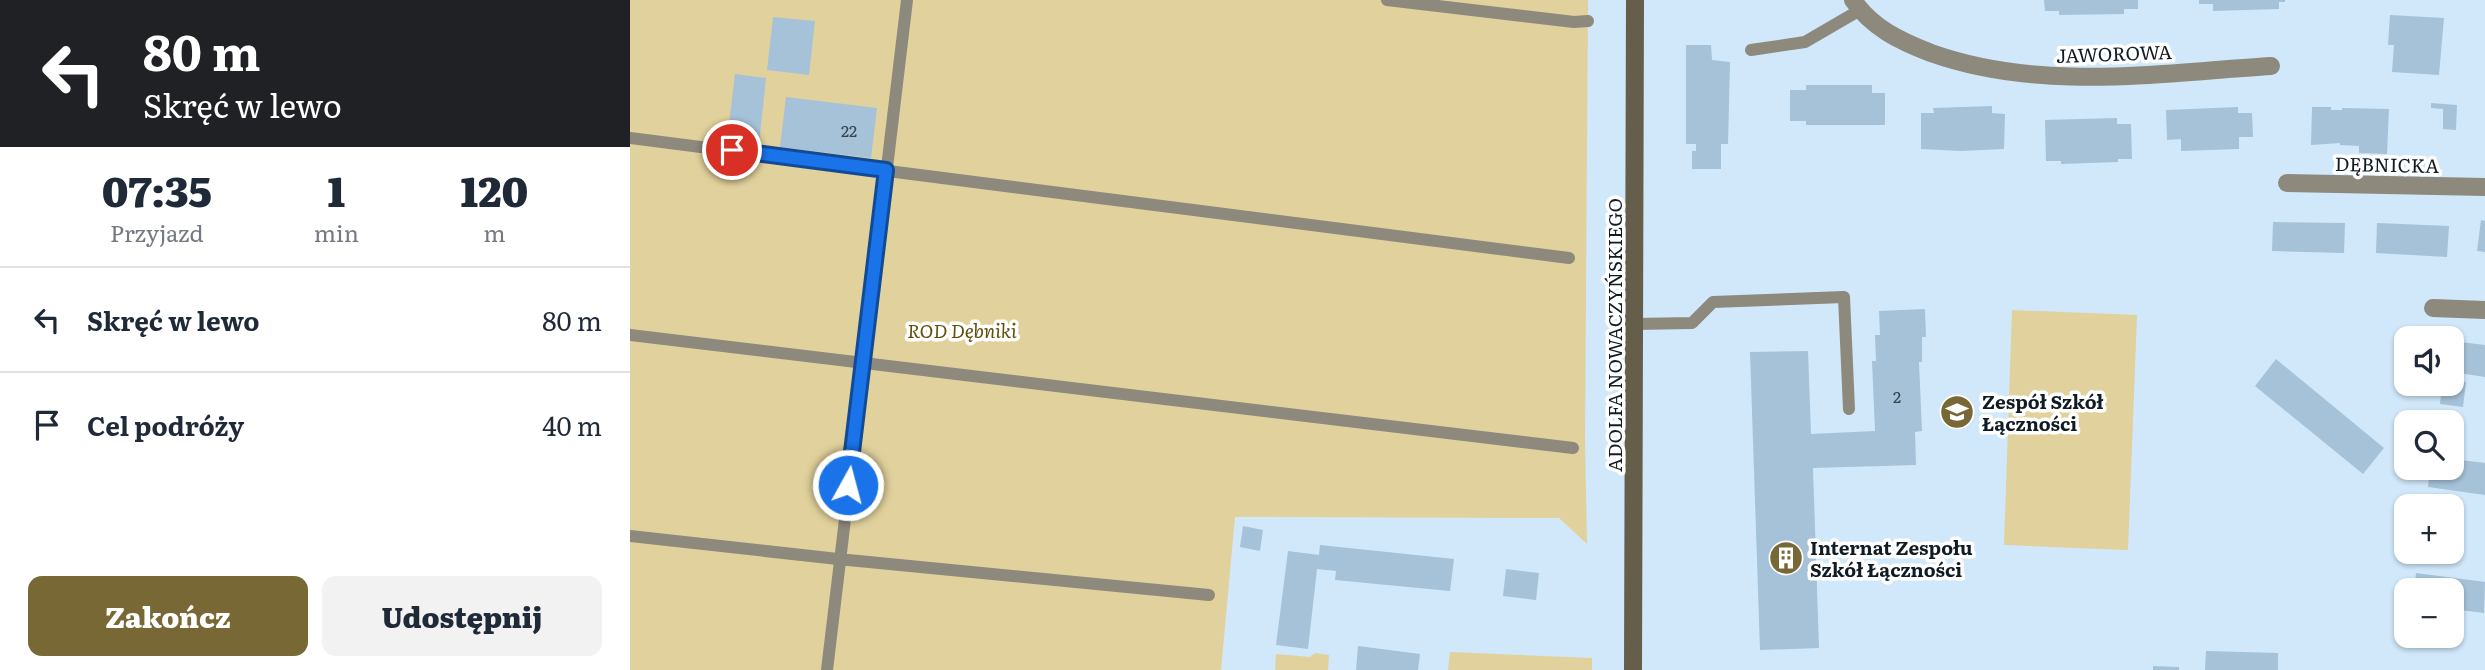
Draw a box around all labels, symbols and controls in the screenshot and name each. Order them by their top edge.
text: 80 m [143,13,261,86]
icon: left [28,28,119,119]
street label: JAWOROWA [2055,37,2173,69]
text: Skręć w lewo [143,80,342,128]
house number: 22 [841,118,857,142]
pin [702,120,762,180]
icon: arrive [713,131,751,169]
street label: DĘBNICKA [2335,149,2439,179]
text: 07:35 [102,158,212,220]
text: 1 [328,158,345,220]
text: 120 [461,158,528,220]
street label: ADOLFA NOWACZYŃSKIEGO [1600,198,1628,472]
text: Przyjazd [110,215,204,249]
text: min [314,215,359,249]
text: m [483,215,506,249]
text: Skręć w lewo [87,300,260,339]
text: 80 m [542,300,602,339]
icon: left [28,301,66,339]
park label: ROD Dębniki [907,316,1017,344]
map controls [2394,326,2464,648]
button: sound [2394,326,2464,396]
house number: 2 [1893,384,1901,408]
place label: Zespół Szkół Łączności [1982,387,2104,437]
school or university icon: Zespół Szkół Łączności [1938,393,1976,431]
text: Cel podróży [87,405,244,444]
text: 40 m [542,405,602,444]
icon: arrive [28,406,66,444]
button: search [2394,410,2464,480]
position arrow [811,448,885,522]
button: + [2394,494,2464,564]
place label: Internat Zespołu Szkół Łączności [1810,533,1973,583]
building icon: Internat Zespołu Szkół Łączności [1767,539,1805,577]
button: Zakończ [28,576,308,656]
button: Udostępnij [322,576,602,656]
button: − [2394,578,2464,648]

